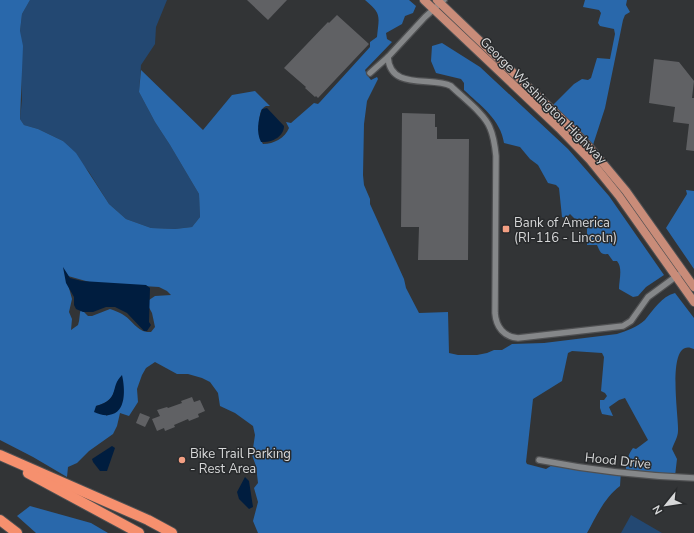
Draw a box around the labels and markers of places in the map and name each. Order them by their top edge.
place label: Bank of America (RI-116 - Lincoln) [514,214,617,247]
marker: Bank of America (RI-116 - Lincoln) [501,224,511,234]
place label: Bike Trail Parking - Rest Area [190,445,291,478]
marker: Bike Trail Parking - Rest Area [177,455,187,465]

